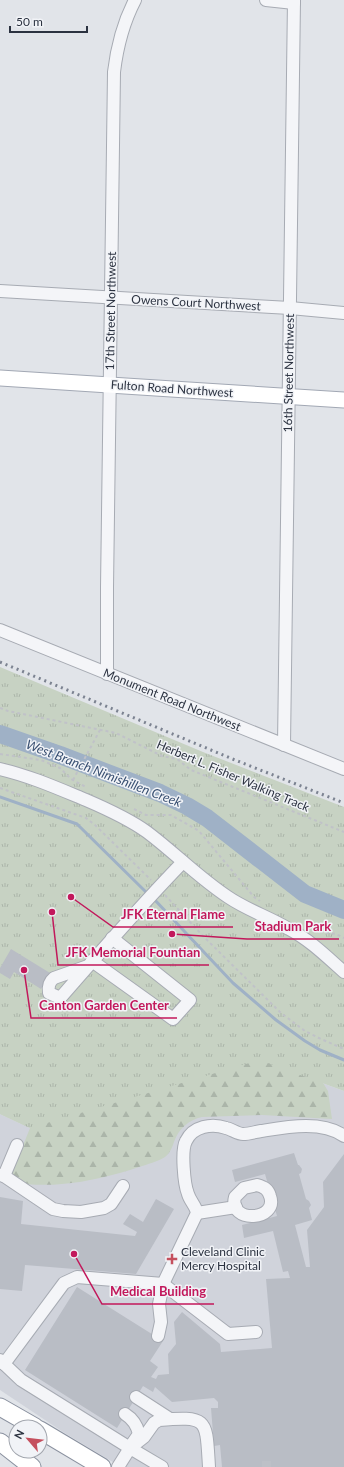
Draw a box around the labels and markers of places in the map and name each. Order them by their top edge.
callout: JFK Eternal Flame [113,902,233,927]
callout: Stadium Park [247,914,339,939]
callout: JFK Memorial Fountian [58,940,209,965]
callout: Canton Garden Center [31,993,177,1018]
place label: Cleveland Clinic Mercy Hospital [181,1244,265,1273]
marker: Cleveland Clinic Mercy Hospital [166,1253,178,1265]
callout: Medical Building [102,1279,214,1304]

